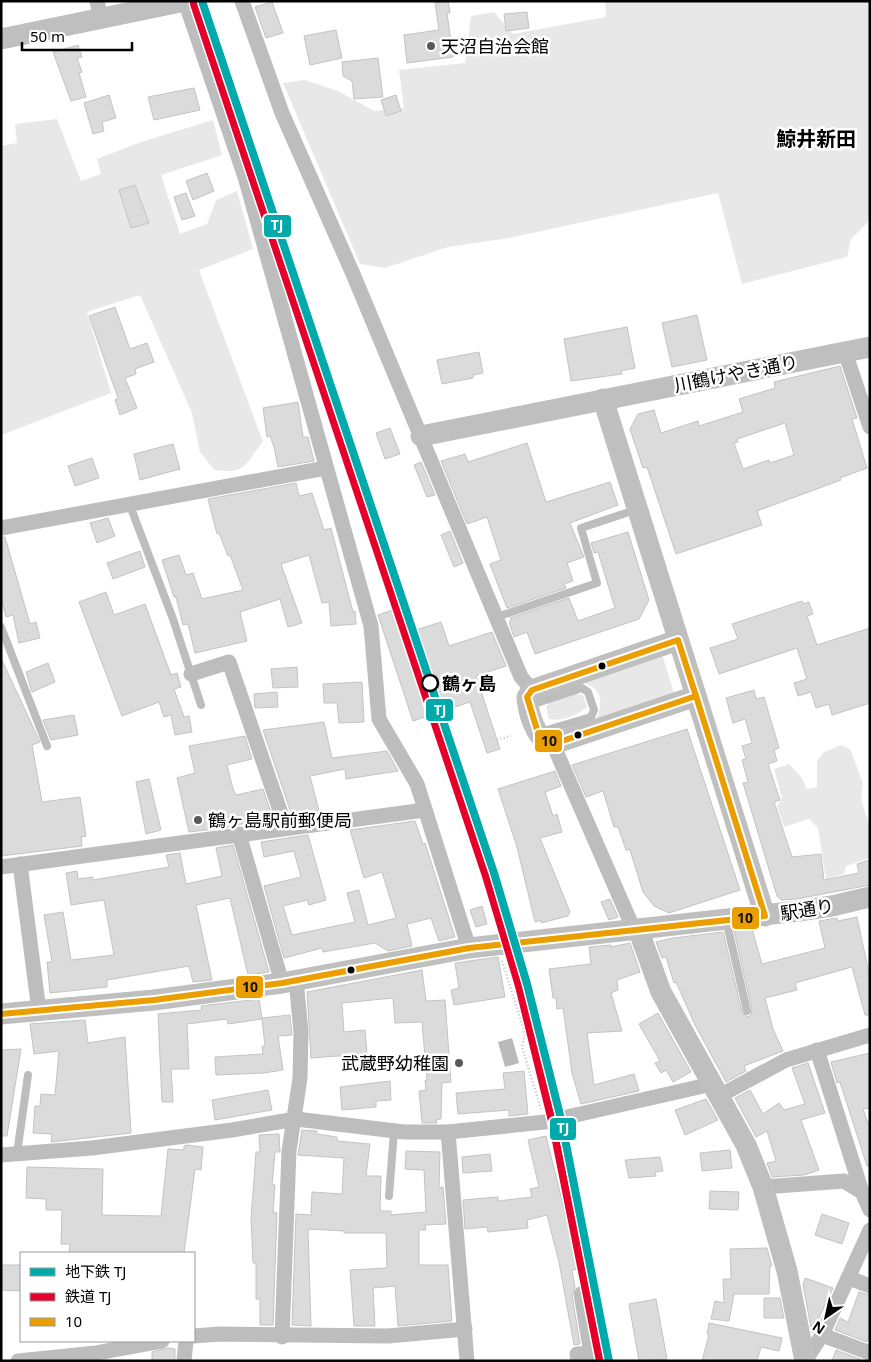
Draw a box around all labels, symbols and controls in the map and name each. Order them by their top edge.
scale bar [22,20,132,52]
text: 50 m [30,26,65,46]
place label: 天沼自治会館 [441,34,549,58]
marker: 天沼自治会館 [425,40,437,52]
district label: 鯨井新田 [776,125,856,152]
line badge: TJ [263,214,292,238]
text: TJ [271,215,283,234]
street label: 川鶴けやき通り [672,349,800,397]
unlabelled marker [597,661,607,671]
place label: 鶴ヶ島 [442,671,496,695]
marker: 鶴ヶ島 [421,674,439,692]
line badge: TJ [425,698,454,722]
text: TJ [434,700,446,719]
line badge: 10 [534,729,563,753]
unlabelled marker [573,730,583,740]
text: 10 [541,731,557,750]
place label: 鶴ヶ島駅前郵便局 [208,808,352,832]
marker: 鶴ヶ島駅前郵便局 [192,814,204,826]
street label: 駅通り [778,893,836,925]
line badge: 10 [731,906,760,930]
text: 10 [737,908,753,927]
unlabelled marker [346,965,356,975]
line badge: 10 [235,975,264,999]
text: 10 [242,977,258,996]
place label: 武蔵野幼稚園 [341,1051,449,1075]
marker: 武蔵野幼稚園 [453,1057,465,1069]
line badge: TJ [549,1117,577,1141]
text: TJ [557,1118,569,1137]
legend [20,1252,195,1342]
text: 地下鉄 TJ [65,1261,126,1281]
text: 鉄道 TJ [65,1286,111,1306]
north arrow [801,1292,851,1342]
text: 10 [65,1311,82,1331]
text: N [808,1317,828,1339]

